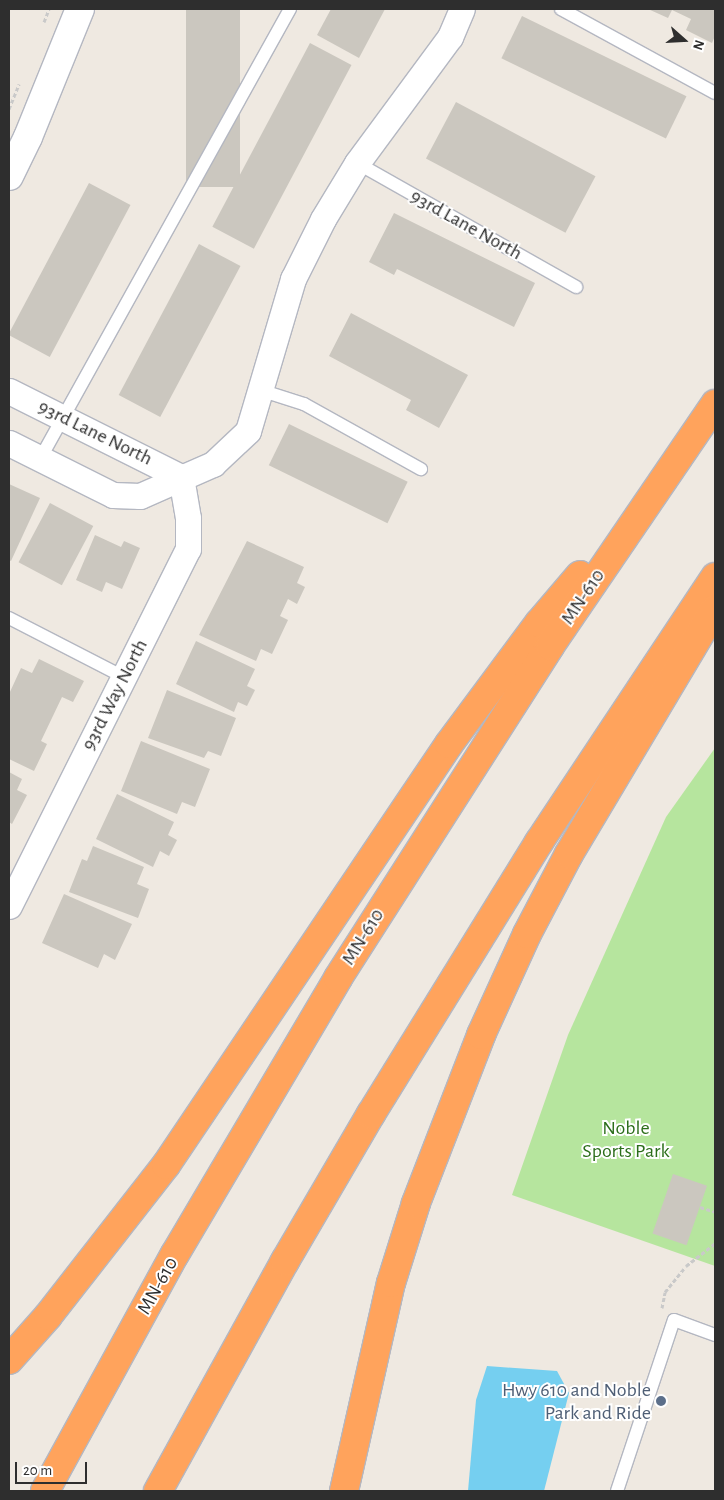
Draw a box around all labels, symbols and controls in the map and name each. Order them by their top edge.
north arrow [659,15,709,65]
text: N [690,38,706,52]
street label: 93rd Lane North [406,184,526,266]
street label: 93rd Lane North [34,395,156,471]
street label: MN-610 [556,565,610,629]
street label: 93rd Way North [77,635,153,755]
street label: MN-610 [336,904,390,970]
park label: Noble Sports Park [582,1117,670,1164]
street label: MN-610 [133,1253,183,1319]
place label: Hwy 610 and Noble Park and Ride [502,1378,651,1425]
marker: Hwy 610 and Noble Park and Ride [655,1395,667,1407]
scale bar [18,1452,90,1484]
text: 20 m [23,1463,52,1478]

